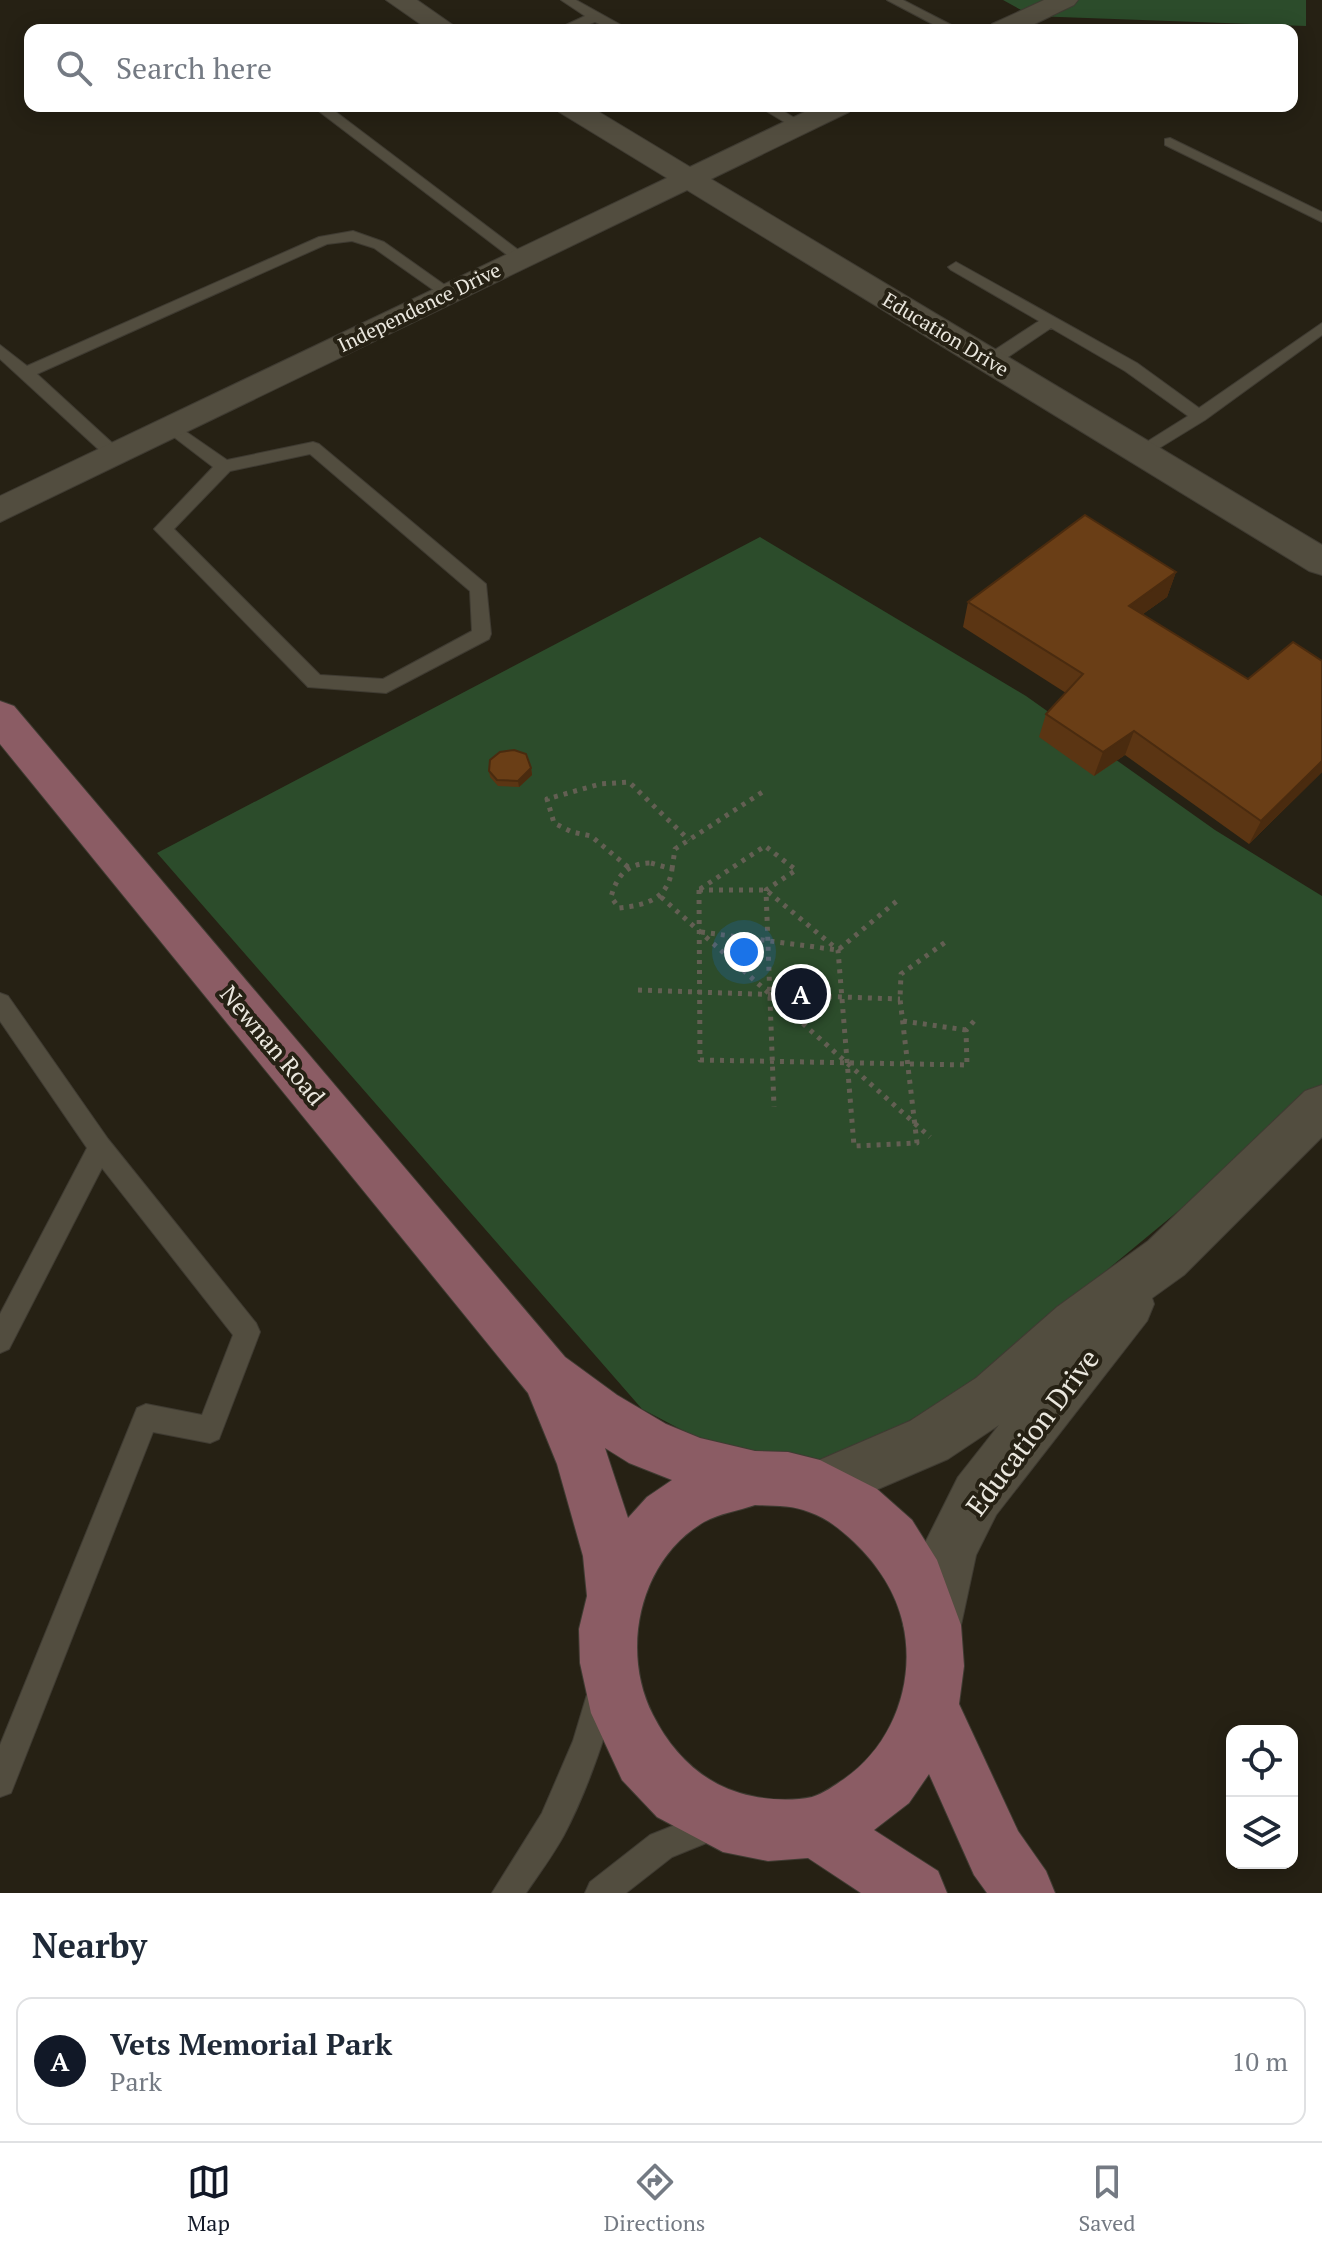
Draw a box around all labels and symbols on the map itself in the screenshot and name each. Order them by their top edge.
street label: Independence Drive [333,256,505,358]
street label: Education Drive [878,286,1014,382]
your location [724,932,764,972]
pin: A [775,964,827,1024]
street label: Newnan Road [213,978,333,1112]
street label: Education Drive [957,1341,1107,1523]

